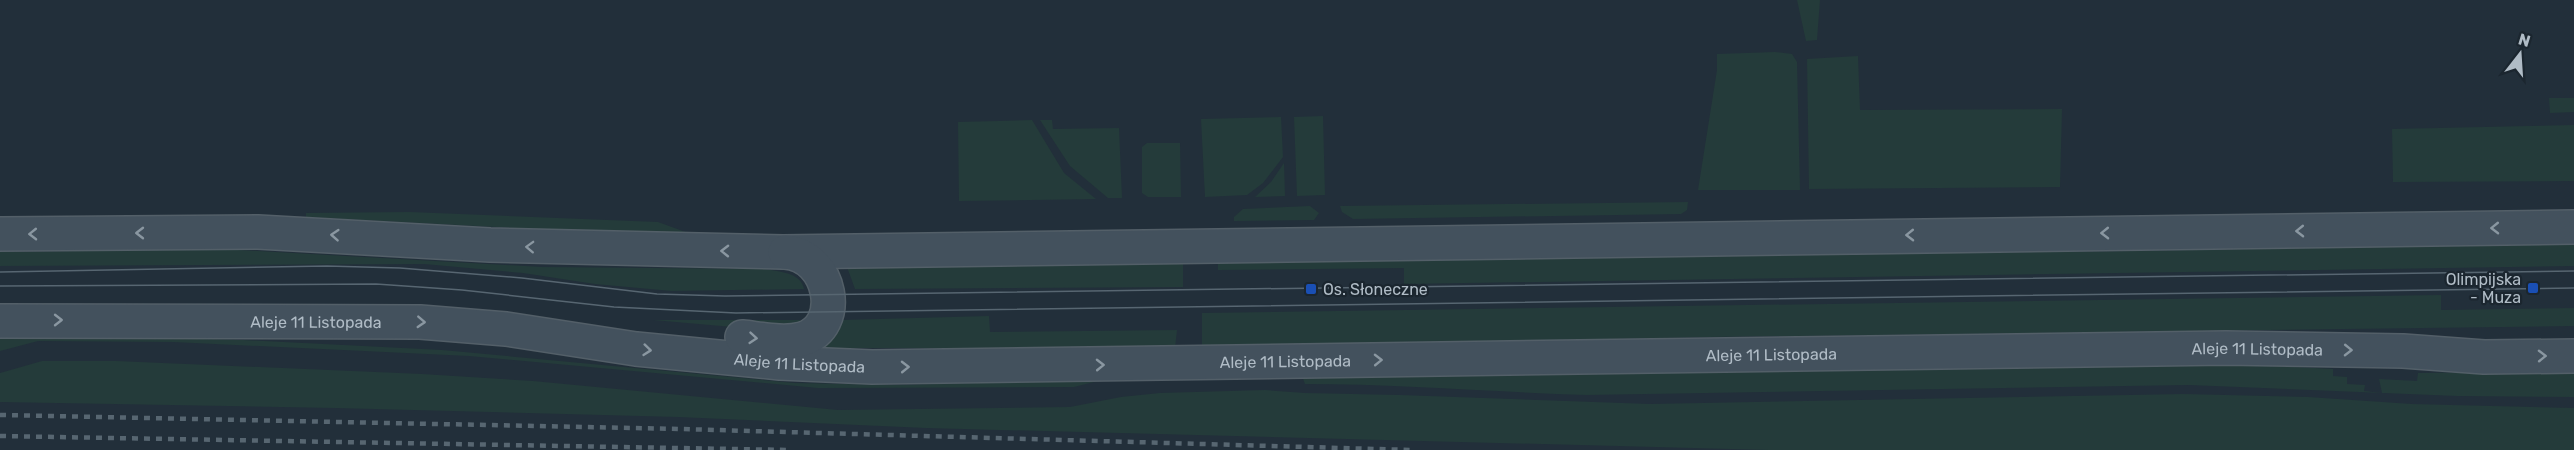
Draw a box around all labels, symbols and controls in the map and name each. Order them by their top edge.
north arrow [2490,24,2550,84]
text: N [2516,29,2533,51]
one-way arrow [2490,222,2499,234]
one-way arrow [2295,224,2304,237]
one-way arrow [136,226,145,239]
one-way arrow [28,227,37,240]
one-way arrow [2100,227,2109,239]
one-way arrow [331,229,340,242]
one-way arrow [1905,229,1914,241]
one-way arrow [525,240,534,253]
one-way arrow [720,245,729,258]
place label: Olimpijska - Muza [2446,270,2521,307]
place label: Os. Słoneczne [1323,280,1428,299]
marker: Olimpijska - Muza [2526,281,2540,295]
marker: Os. Słoneczne [1304,282,1318,296]
street label: Aleje 11 Listopada [250,312,382,331]
one-way arrow [54,314,63,326]
one-way arrow [417,316,426,329]
one-way arrow [749,331,758,344]
street label: Aleje 11 Listopada [2191,338,2323,359]
one-way arrow [643,343,652,356]
street label: Aleje 11 Listopada [1705,344,1837,365]
one-way arrow [2343,344,2352,356]
street label: Aleje 11 Listopada [733,349,866,376]
one-way arrow [2538,350,2547,362]
street label: Aleje 11 Listopada [1220,351,1351,372]
one-way arrow [1374,354,1383,366]
one-way arrow [1095,358,1104,371]
one-way arrow [900,361,909,373]

